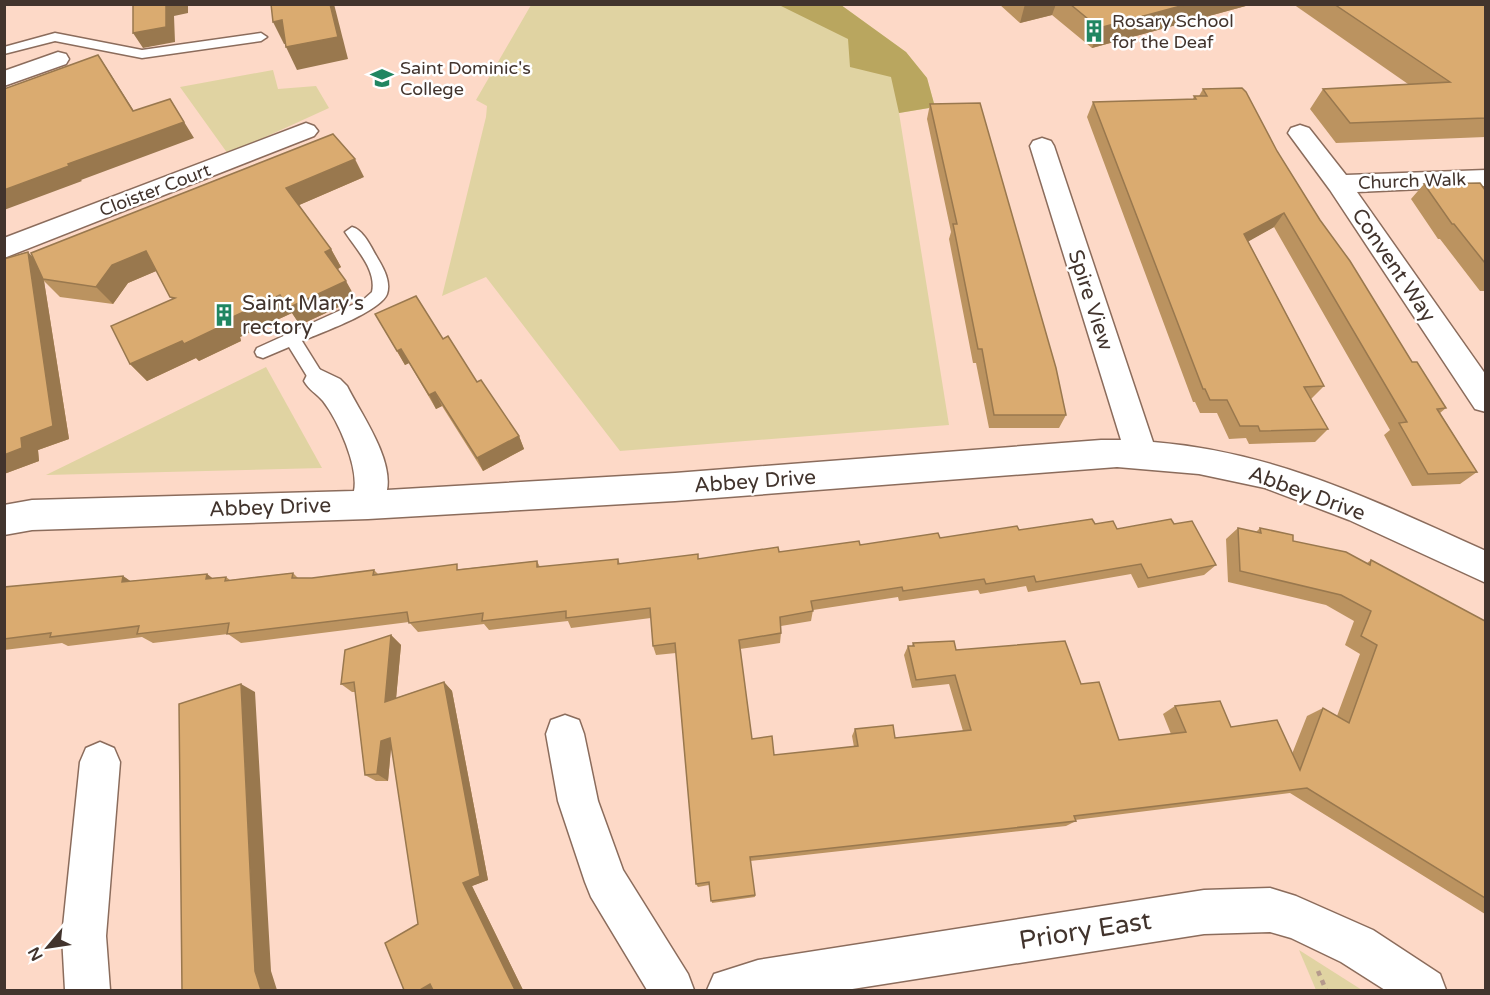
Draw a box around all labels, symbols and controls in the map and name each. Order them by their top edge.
place label: Rosary School for the Deaf [1112,10,1234,53]
building icon: Rosary School for the Deaf [1081,18,1107,44]
place label: Saint Dominic's College [400,57,531,100]
school or university icon: Saint Dominic's College [369,65,395,91]
street label: Cloister Court [96,159,214,221]
street label: Church Walk [1358,168,1467,194]
street label: Convent Way [1346,204,1441,327]
street label: Spire View [1063,247,1119,354]
place label: Saint Mary's rectory [242,291,364,340]
building icon: Saint Mary's rectory [211,302,237,328]
street label: Abbey Drive [1245,461,1369,526]
street label: Abbey Drive [693,465,817,498]
street label: Abbey Drive [208,493,332,522]
street label: Priory East [1017,905,1154,956]
north arrow [18,917,78,977]
text: N [24,943,48,964]

